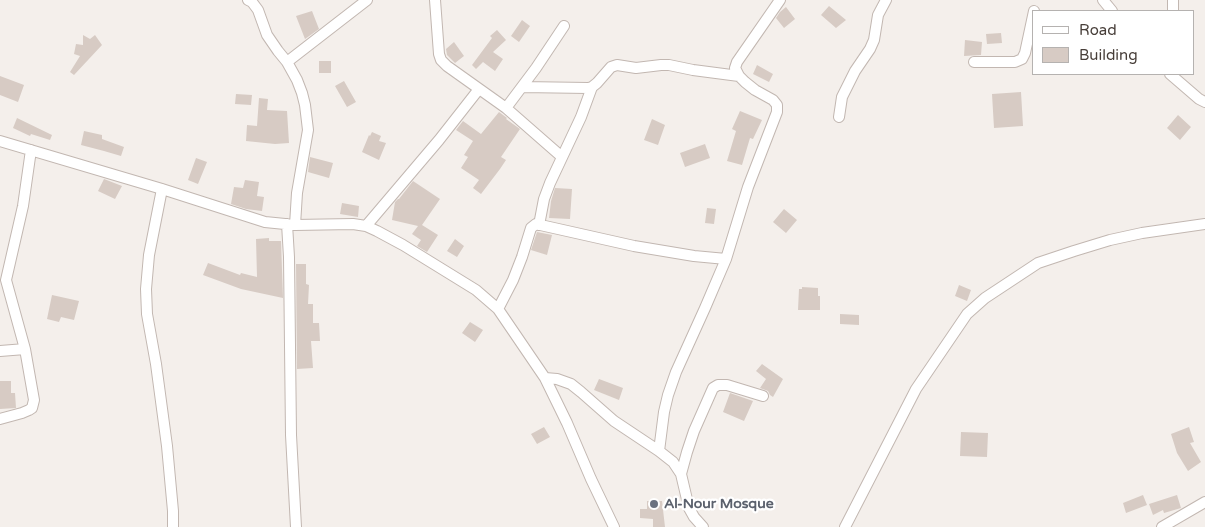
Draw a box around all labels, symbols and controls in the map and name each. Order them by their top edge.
legend [1032,10,1195,75]
text: Road [1079,21,1117,39]
text: Building [1079,46,1138,64]
place label: Al-Nour Mosque [664,496,774,512]
marker: Al-Nour Mosque [648,498,660,510]

